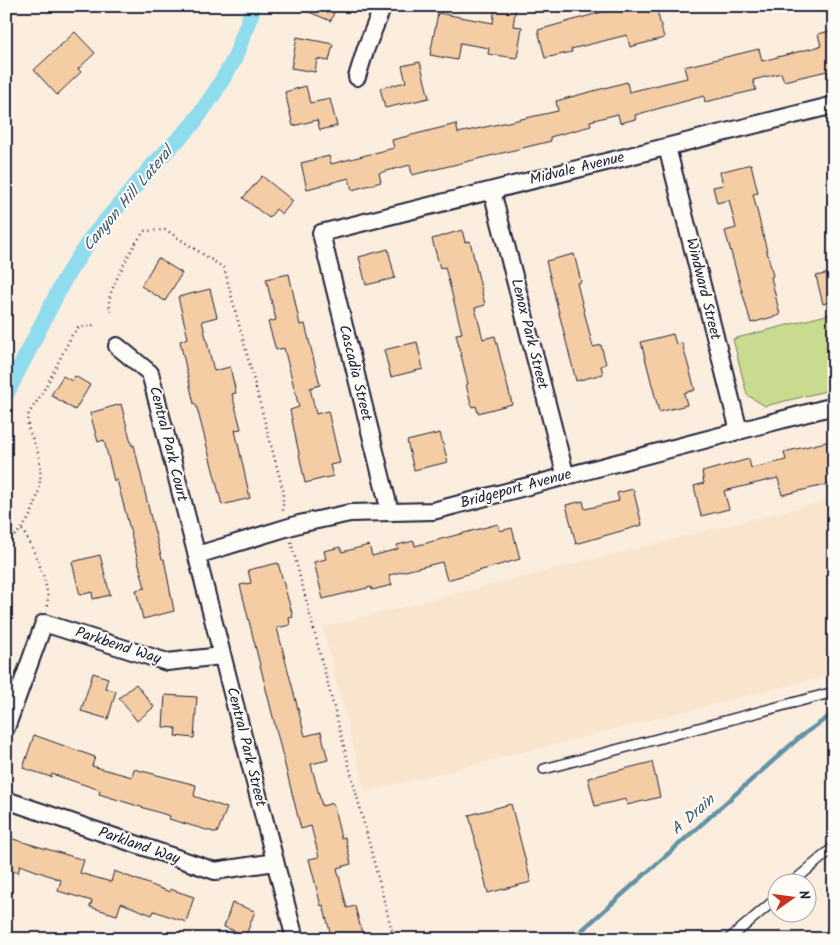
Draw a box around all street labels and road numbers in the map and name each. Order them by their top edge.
street label: Midvale Avenue [527,146,627,192]
street label: Windward Street [679,235,727,343]
street label: Lenox Park Street [504,276,554,392]
street label: Cascadia Street [331,322,379,424]
street label: Central Park Court [142,384,194,504]
street label: Bridgeport Avenue [458,463,575,515]
street label: Parkbend Way [72,621,165,671]
street label: Central Park Street [220,685,273,810]
street label: Parkland Way [95,821,184,872]

